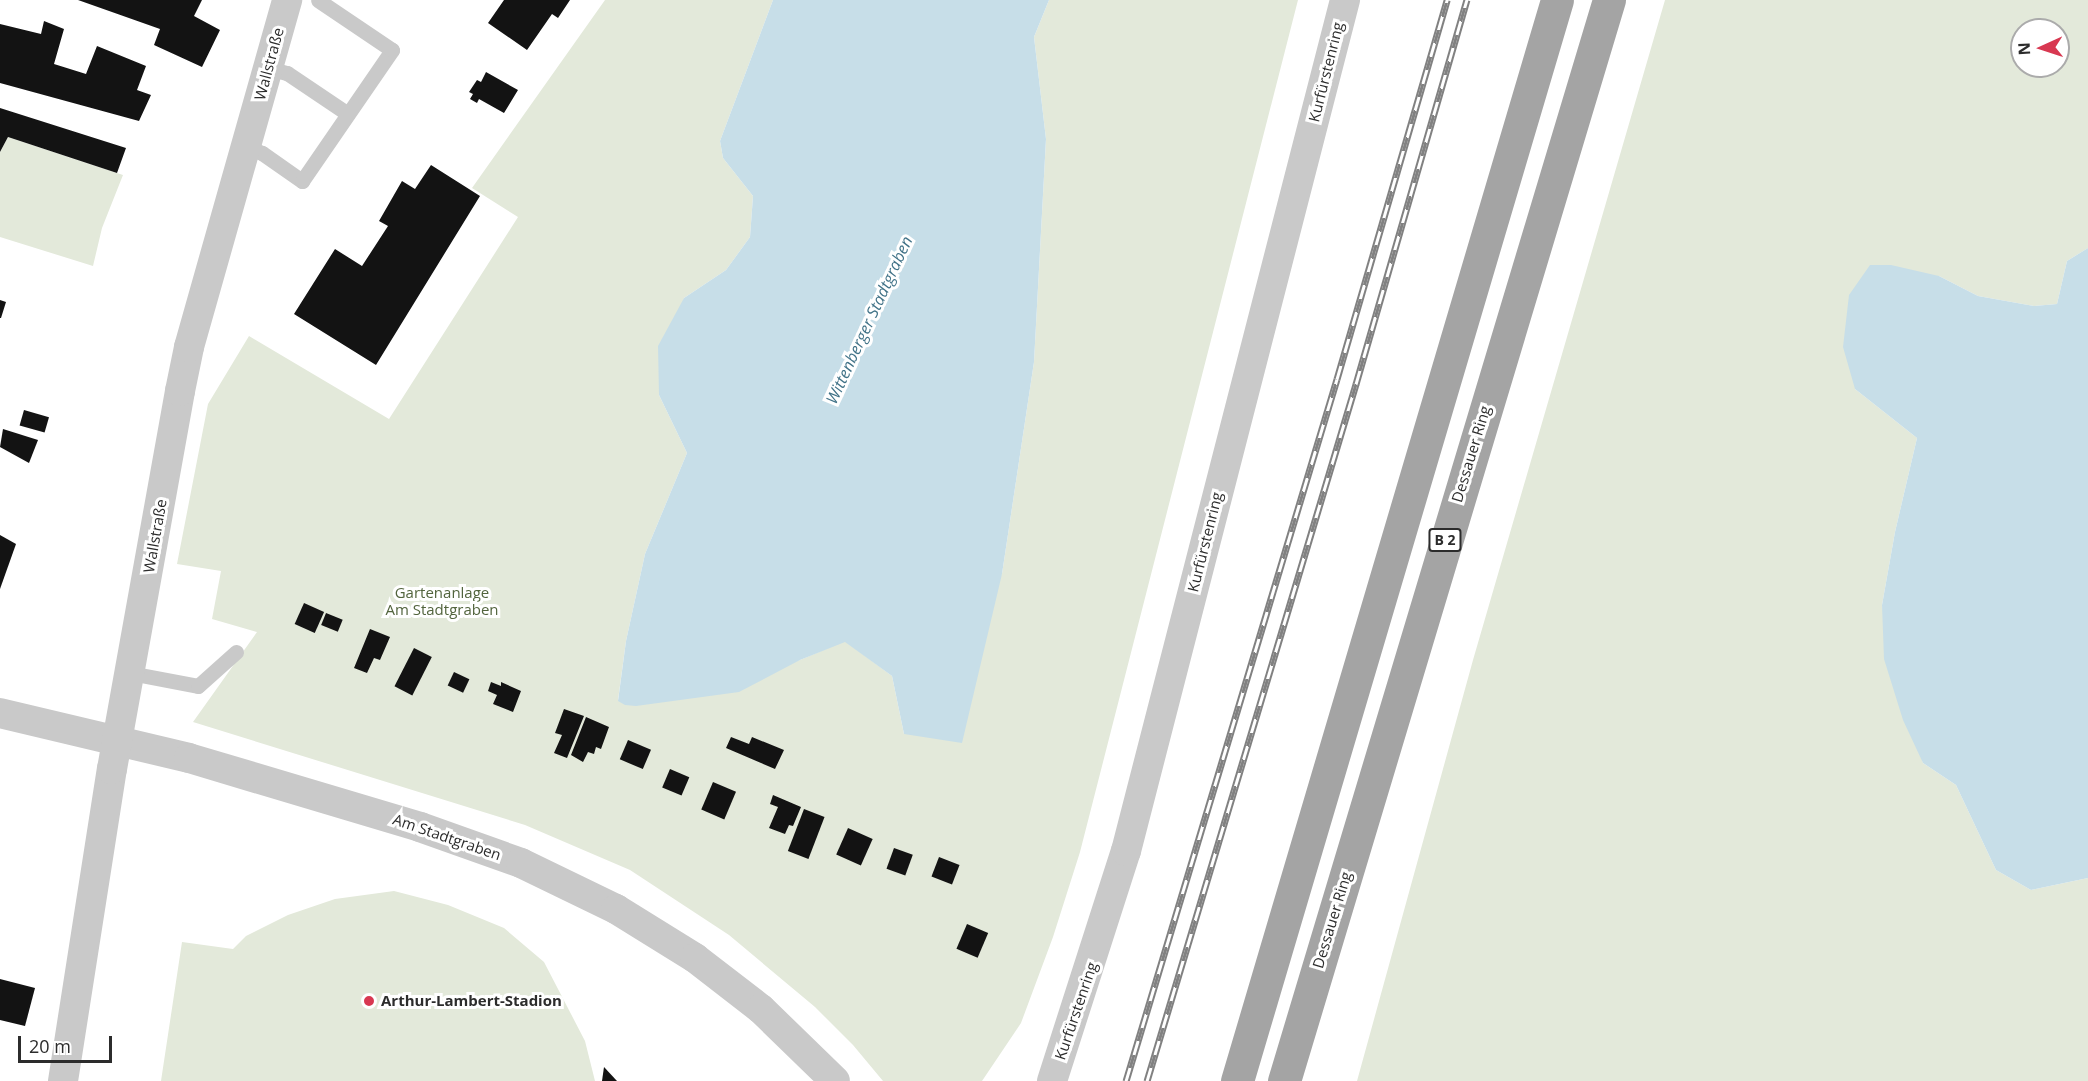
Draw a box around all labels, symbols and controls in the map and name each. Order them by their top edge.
north arrow [2010,18,2070,78]
street label: Kurfürstenring [1305,20,1347,124]
street label: Wallstraße [251,26,287,102]
text: N [2013,42,2035,56]
water label: Wittenberger Stadtgraben [822,233,916,407]
street label: Dessauer Ring [1448,404,1494,504]
street label: Kurfürstenring [1184,490,1226,594]
street label: Wallstraße [140,498,170,574]
road number: B 2 [1427,529,1463,551]
park label: Gartenanlage Am Stadtgraben [385,583,499,618]
street label: Am Stadtgraben [391,810,503,864]
street label: Dessauer Ring [1309,870,1355,970]
street label: Kurfürstenring [1051,960,1101,1062]
place label: Arthur-Lambert-Stadion [381,992,562,1010]
marker: Arthur-Lambert-Stadion [362,994,376,1008]
scale bar [21,1024,116,1062]
text: 20 m [29,1034,71,1058]

